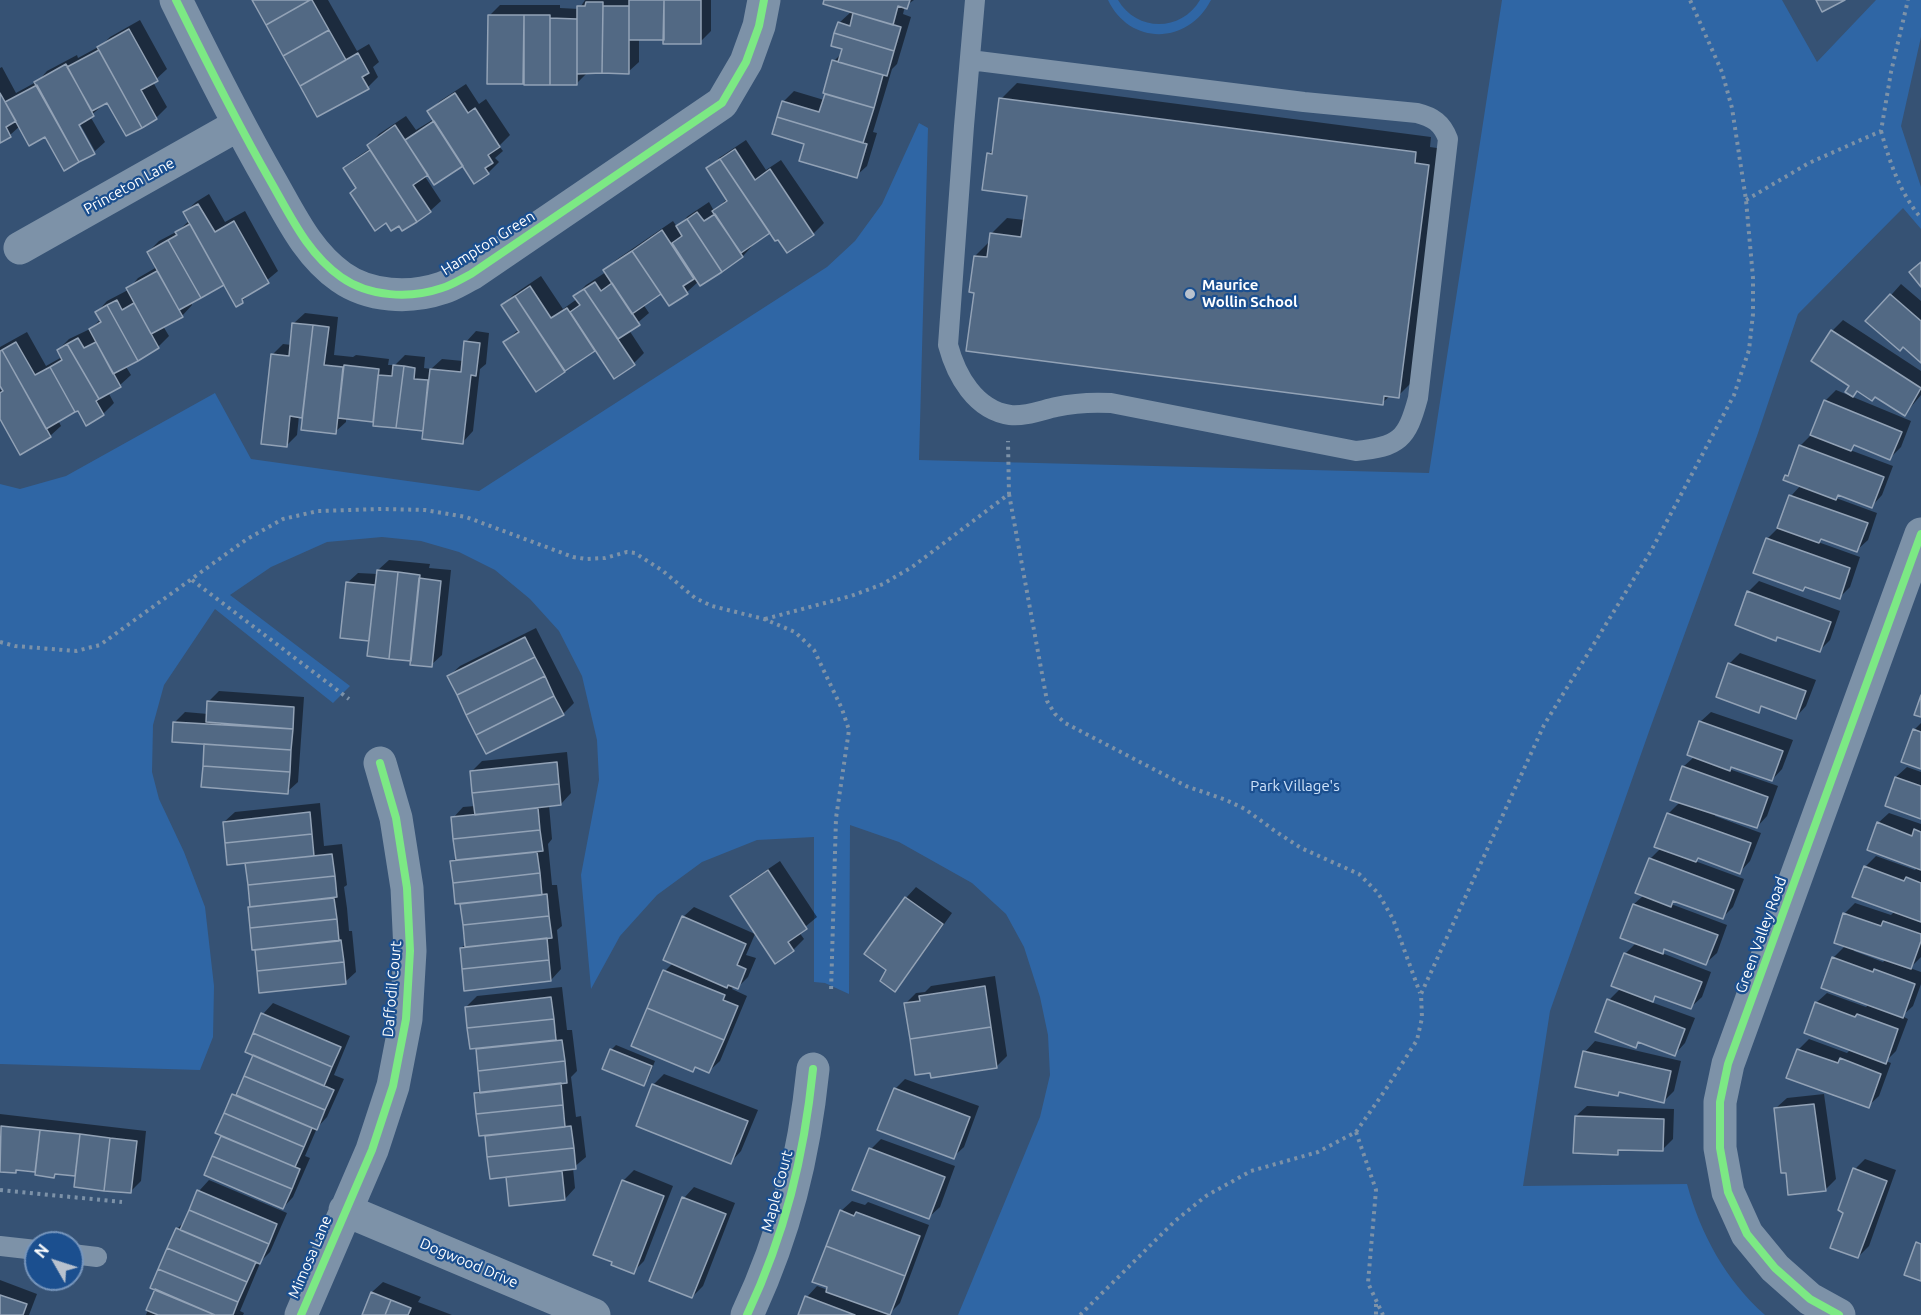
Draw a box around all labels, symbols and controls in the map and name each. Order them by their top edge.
street label: Princeton Lane [81,154,177,218]
street label: Hampton Green [438,207,538,279]
place label: Maurice Wollin School [1202,276,1298,311]
marker: Maurice Wollin School [1183,287,1197,301]
park label: Park Village's [1250,777,1340,795]
street label: Green Valley Road [1732,874,1790,996]
street label: Daffodil Court [379,940,405,1038]
street label: Maple Court [758,1148,796,1234]
street label: Mimosa Lane [284,1213,336,1301]
north arrow [24,1231,84,1291]
street label: Dogwood Drive [417,1234,521,1292]
text: N [31,1241,52,1261]

